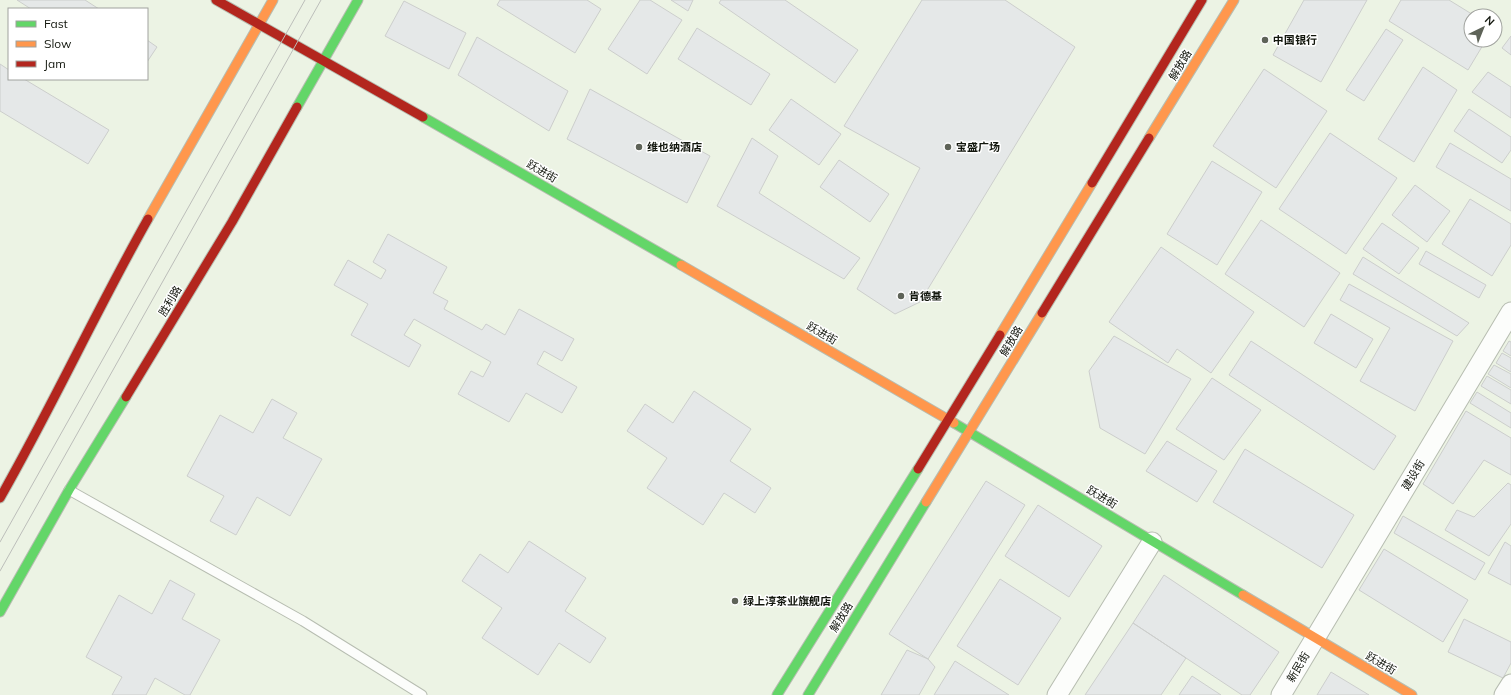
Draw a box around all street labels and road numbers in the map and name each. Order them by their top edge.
street label: 解放路 [1166,47,1194,83]
street label: 跃进街 [524,157,560,185]
street label: 胜利路 [156,283,184,319]
street label: 跃进街 [804,319,840,347]
street label: 解放路 [997,323,1025,359]
street label: 建设街 [1399,457,1427,493]
street label: 跃进街 [1084,483,1120,511]
street label: 解放路 [826,599,856,635]
street label: 新民街 [1284,649,1312,685]
street label: 跃进街 [1363,649,1399,677]

